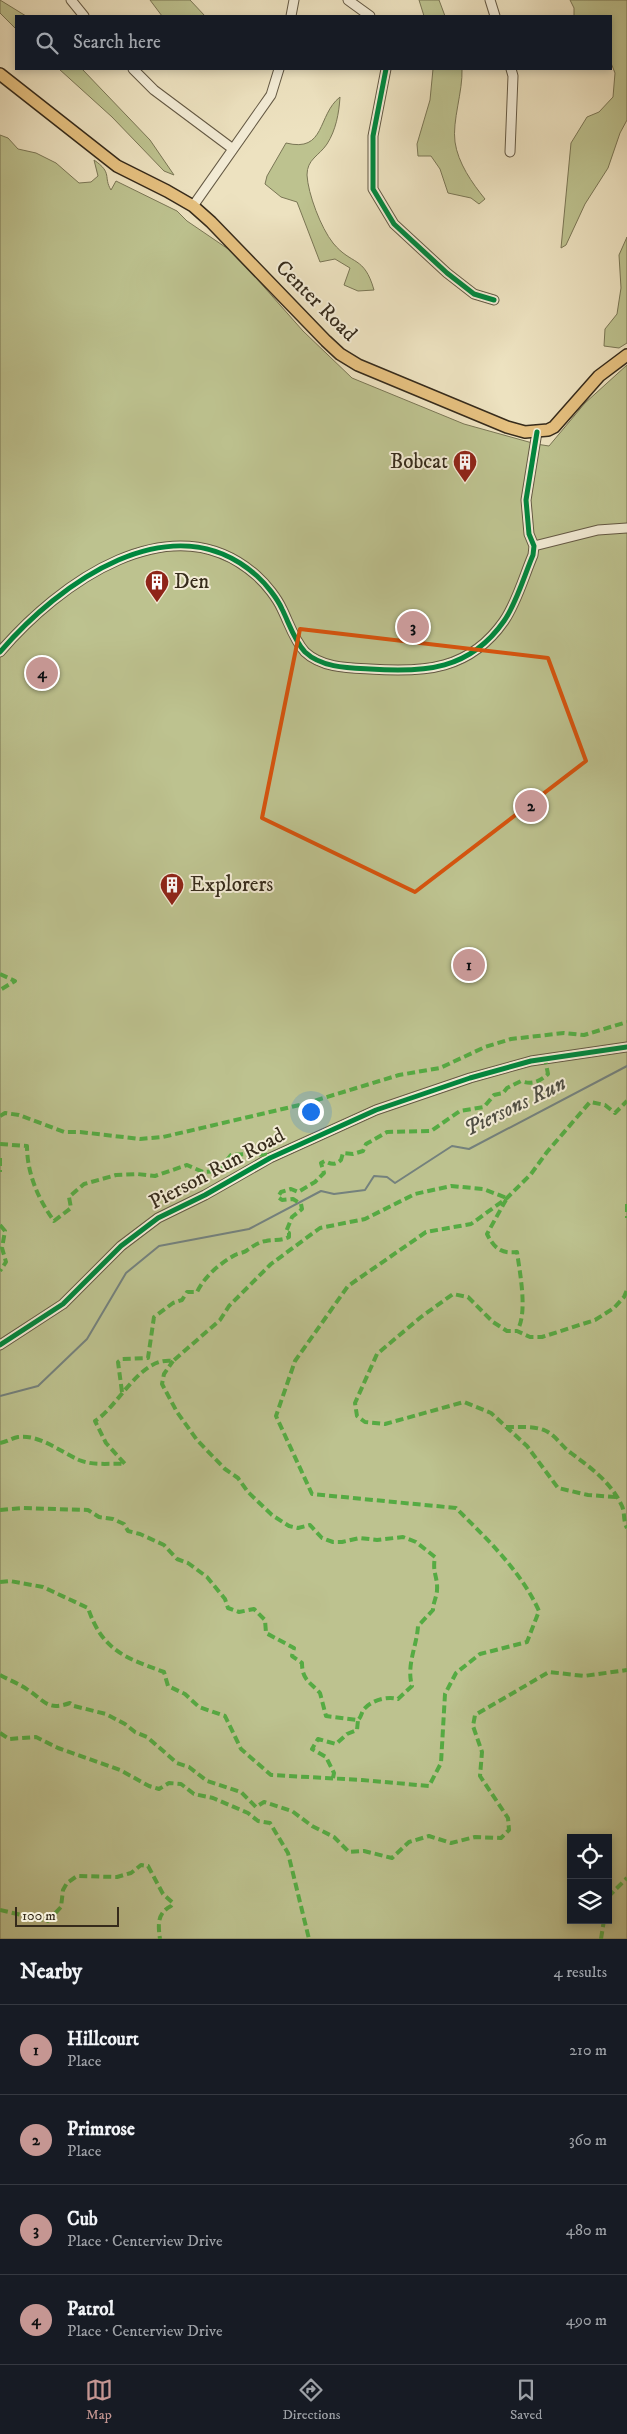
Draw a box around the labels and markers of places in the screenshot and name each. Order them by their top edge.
place label: Bobcat [390,449,448,475]
building icon: Bobcat [452,449,478,483]
building icon: Den [144,569,170,603]
place label: Den [174,569,209,595]
pin: 3 [397,608,429,646]
pin: 4 [26,654,58,692]
pin: 2 [515,787,547,825]
building icon: Explorers [159,872,185,906]
place label: Explorers [190,872,273,898]
pin: 1 [453,946,485,984]

